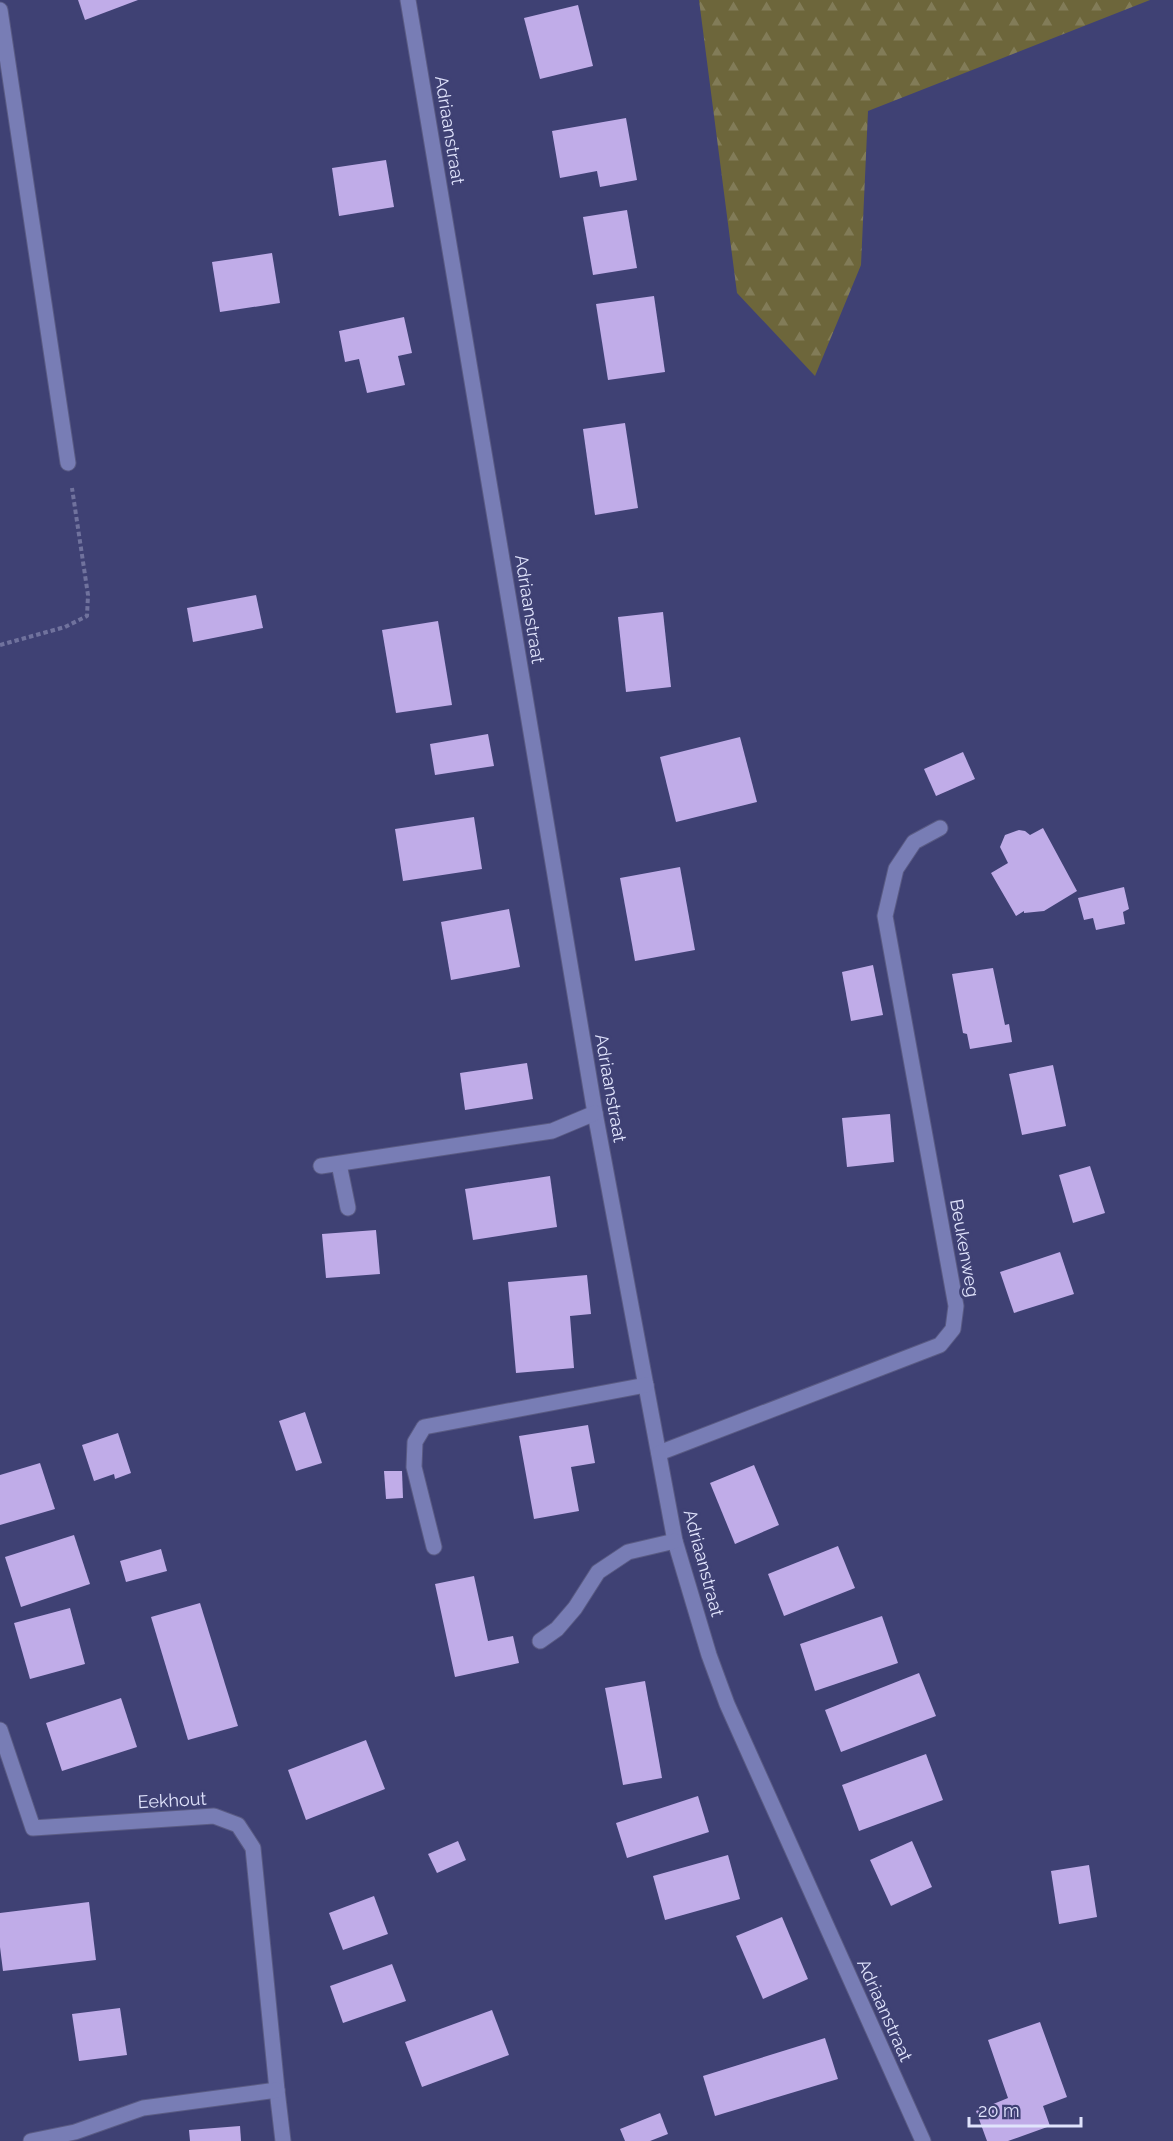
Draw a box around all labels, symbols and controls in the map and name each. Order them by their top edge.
street label: Adriaanstraat [431,74,469,186]
street label: Adriaanstraat [511,553,549,665]
street label: Adriaanstraat [591,1032,631,1144]
street label: Beukenweg [946,1197,984,1299]
street label: Adriaanstraat [680,1507,728,1619]
street label: Eekhout [137,1788,207,1812]
street label: Adriaanstraat [853,1955,917,2065]
scale bar [969,2090,1082,2128]
text: 20 m [978,2100,1020,2121]

